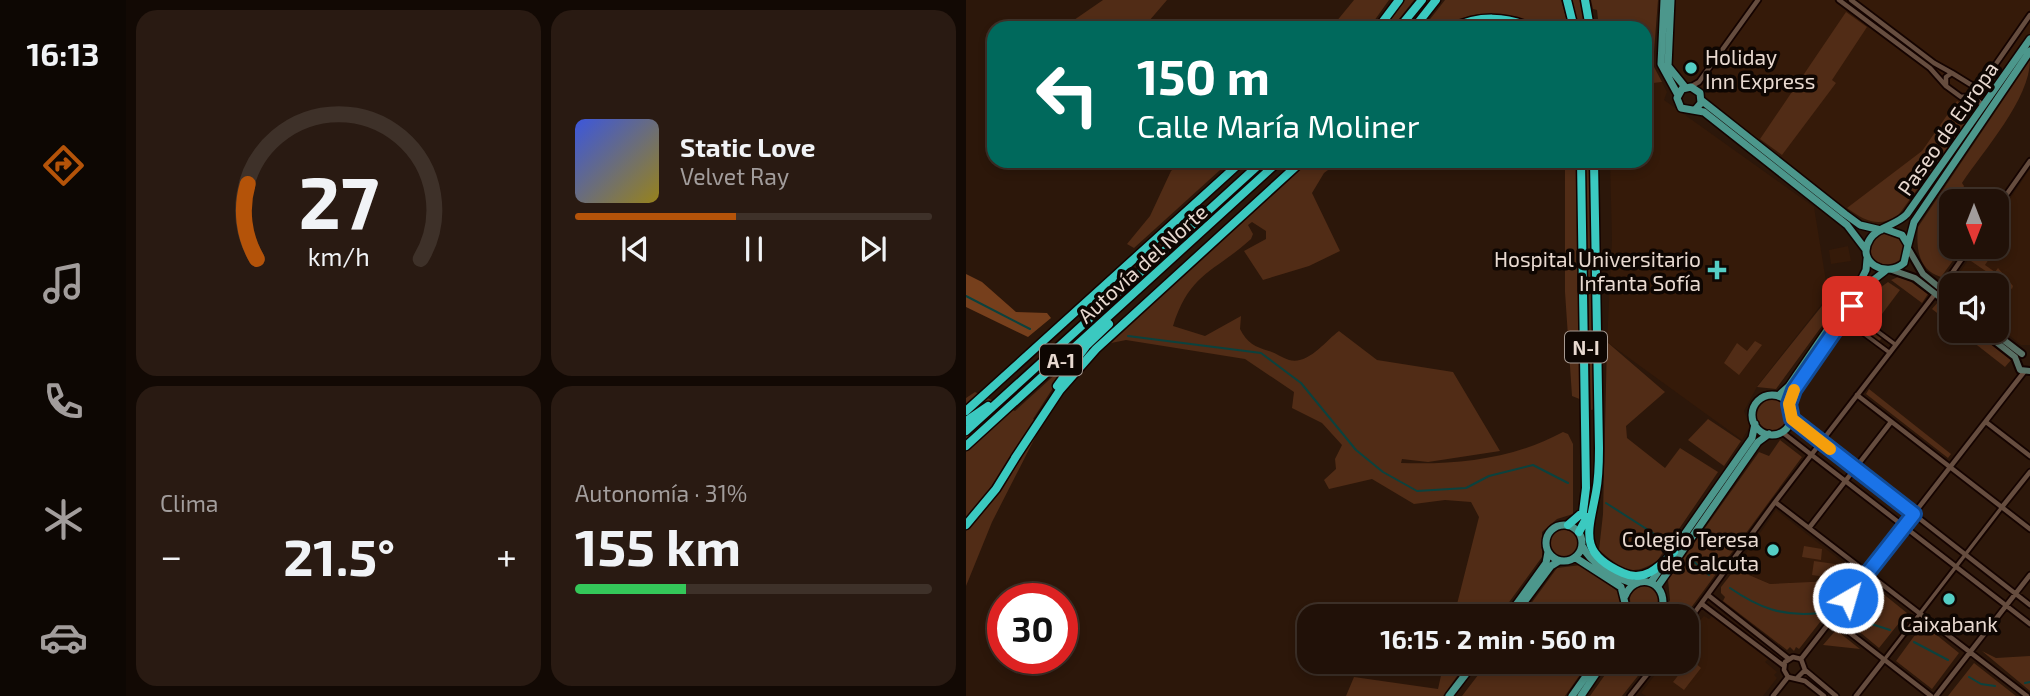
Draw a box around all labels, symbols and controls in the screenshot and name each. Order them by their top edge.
text: 16:13 [27,34,99,72]
place label: Holiday Inn Express [1705,44,1815,93]
text: 150 m [1137,46,1270,105]
icon: left [1022,49,1113,140]
street label: Paseo de Europa [1891,56,2003,200]
marker: Holiday Inn Express [1683,60,1699,76]
text: Calle María Moliner [1137,106,1420,144]
text: Static Love [680,131,816,162]
icon: directions [39,141,88,190]
text: 27 [298,157,379,245]
text: Velvet Ray [680,162,789,190]
north arrow [1939,189,2009,259]
map controls [1939,189,2009,343]
street label: Autovía del Norte [1072,198,1212,328]
icon: previous [616,230,654,268]
icon: pause [735,230,773,268]
icon: next [854,230,892,268]
text: km/h [307,241,370,271]
place label: Hospital Universitario Infanta Sofía [1494,246,1701,295]
icon: music [39,259,88,308]
marker: Hospital Universitario Infanta Sofía [1707,260,1727,280]
button: sound [1939,273,2009,343]
pin [1822,276,1882,336]
icon: arrive [1833,287,1871,325]
road number: N-I [1565,332,1607,362]
road number: A-1 [1040,344,1082,376]
icon: phone [39,377,88,426]
text: Autonomía · 31% [575,479,747,507]
text: Clima [160,489,218,517]
icon: climate [39,495,88,544]
text: 155 km [575,514,741,576]
text: 21.5° [283,524,395,586]
place label: Colegio Teresa de Calcuta [1622,526,1759,575]
text: − [160,532,182,578]
text: + [496,532,517,578]
marker: Colegio Teresa de Calcuta [1765,542,1781,558]
position arrow [1811,561,1885,635]
speed limit sign: 30 [987,583,1078,674]
marker: Caixabank [1941,591,1957,607]
place label: Caixabank [1900,611,1998,636]
icon: car [39,613,88,662]
text: 16:15 · 2 min · 560 m [1380,623,1616,654]

